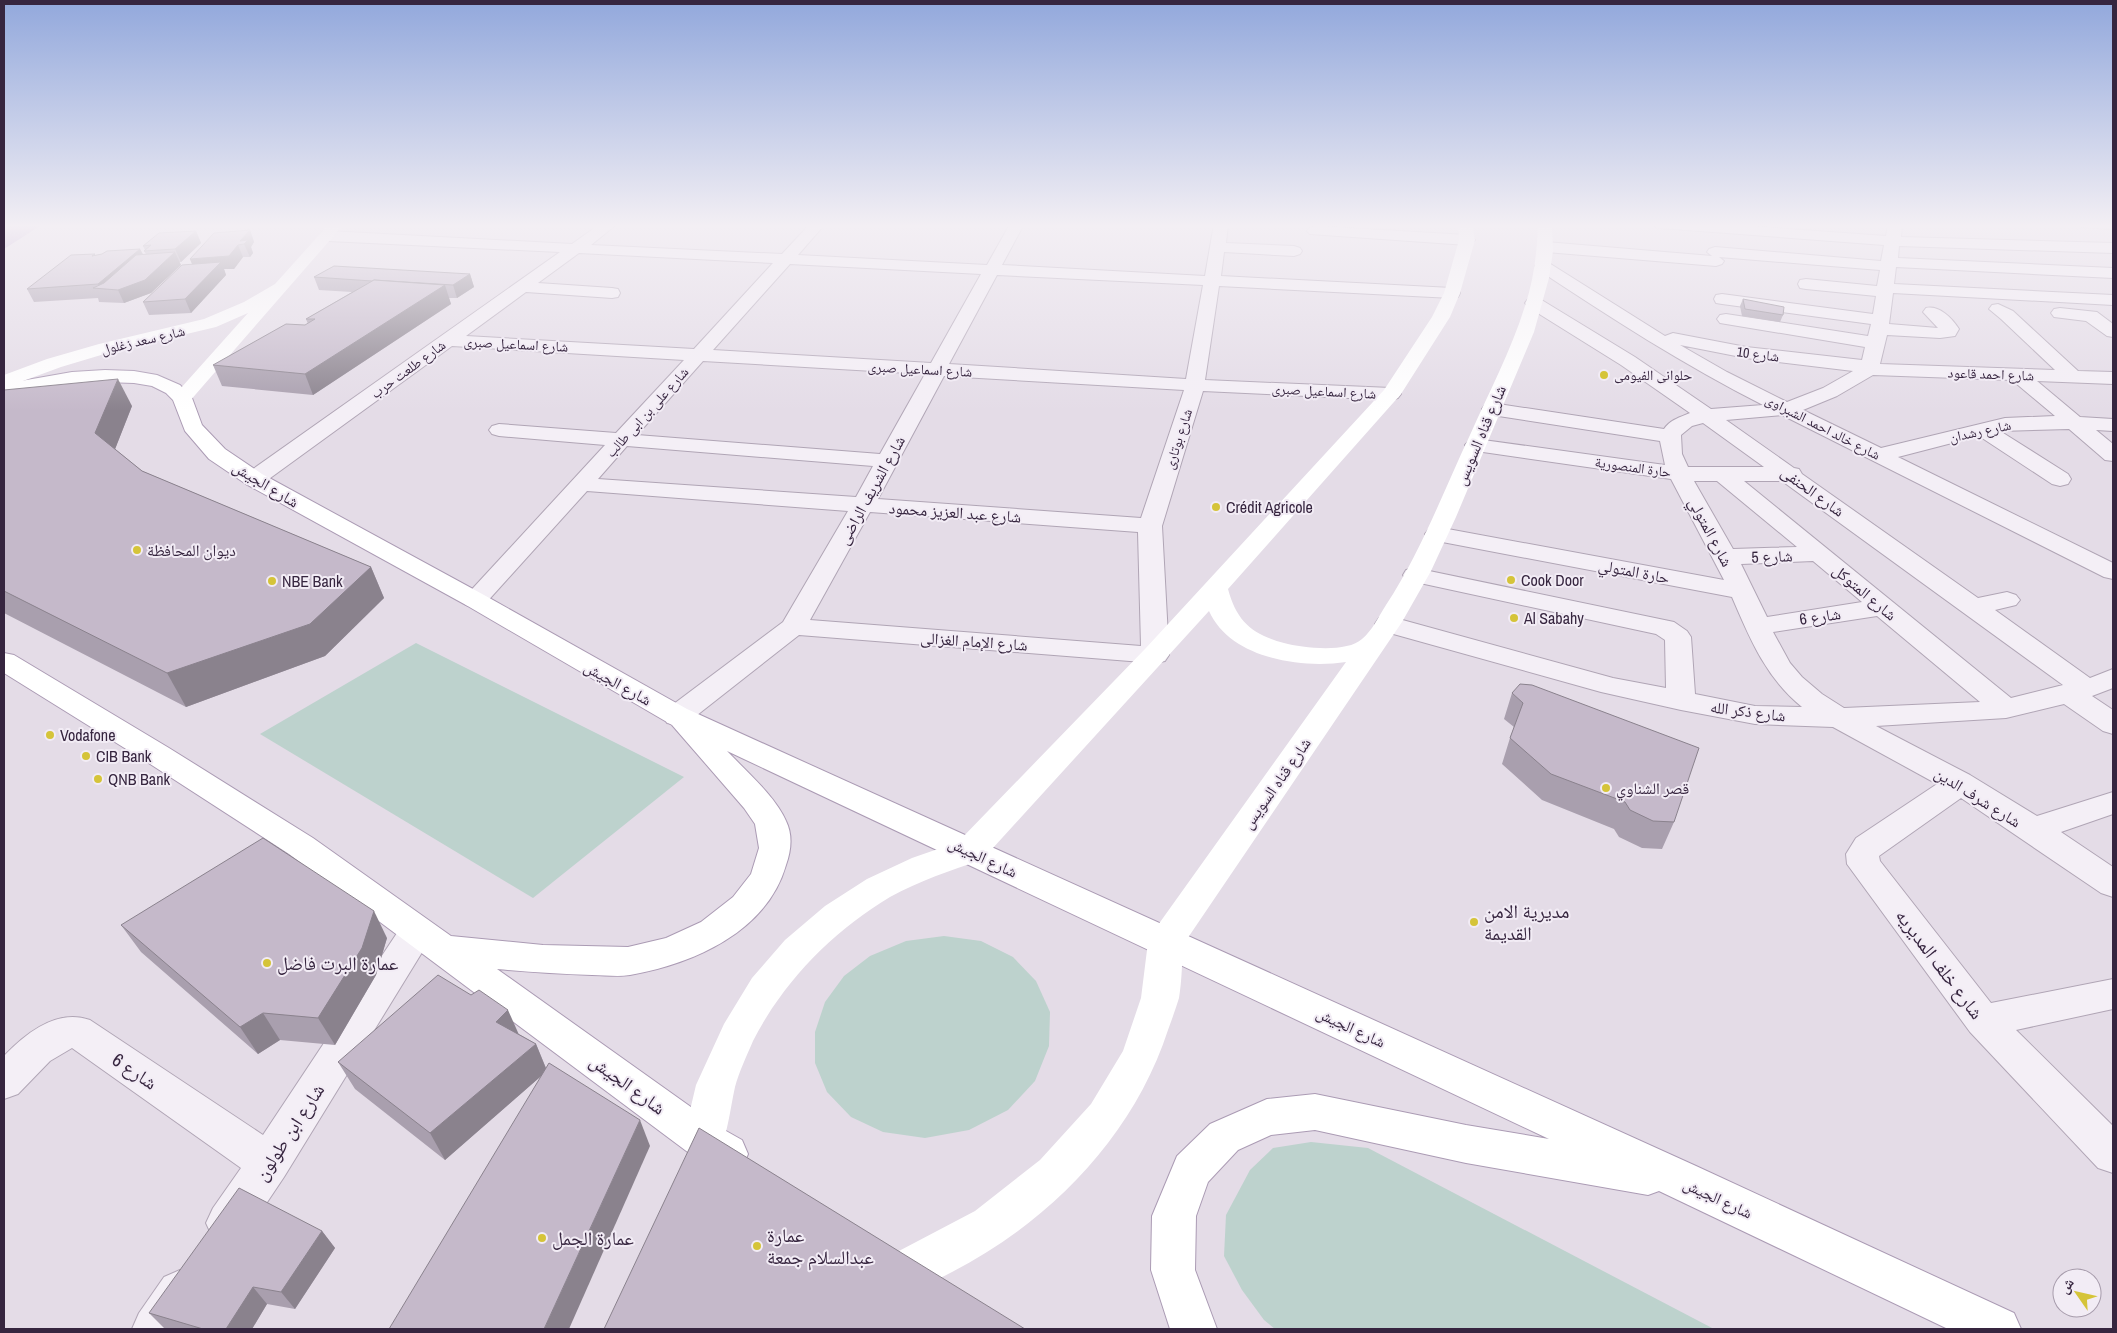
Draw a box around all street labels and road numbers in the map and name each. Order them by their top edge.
street label: شارع سعد زغلول [99,322,187,359]
street label: شارع اسماعيل صبرى [463,332,569,357]
street label: شارع طلعت حرب [367,336,450,403]
street label: شارع 10 [1736,342,1780,367]
street label: شارع اسماعيل صبرى [867,357,973,382]
street label: شارع على بن ابى طالب [602,363,693,462]
street label: شارع احمد قاعود [1947,363,2035,386]
street label: شارع اسماعيل صبرى [1271,379,1377,404]
street label: شارع قناه السويس [1449,382,1511,488]
street label: شارع خالد احمد الشبراوى [1762,390,1884,465]
street label: شارع بوتارى [1160,406,1197,472]
street label: شارع رشدان [1948,416,2013,447]
street label: شارع الشريف الراضى [832,431,910,549]
street label: حارة المنصورية [1594,453,1672,481]
street label: شارع الجيش [229,456,303,512]
street label: شارع الحنفى [1777,460,1849,522]
street label: شارع المتولي [1682,493,1738,571]
street label: شارع عبد العزيز محمود [888,496,1022,528]
street label: شارع 5 [1751,544,1793,568]
street label: حارة المتولي [1596,553,1671,591]
street label: شارع المتوكل [1828,559,1902,625]
street label: شارع 6 [1798,602,1842,630]
street label: شارع الإمام الغزالى [920,626,1028,656]
street label: شارع الجيش [580,655,656,711]
street label: شارع ذكر الله [1709,695,1787,727]
street label: شارع قناه السويس [1236,733,1316,833]
street label: شارع شرف الدين [1931,762,2025,832]
street label: شارع الجيش [945,831,1021,883]
street label: شارع خلف المديريه [1890,904,1990,1024]
street label: شارع الجيش [1313,1001,1389,1053]
street label: شارع 6 [107,1046,163,1096]
street label: شارع الجيش [585,1048,671,1120]
street label: شارع ابن طولون [248,1078,330,1186]
street label: شارع الجيش [1680,1172,1756,1224]

